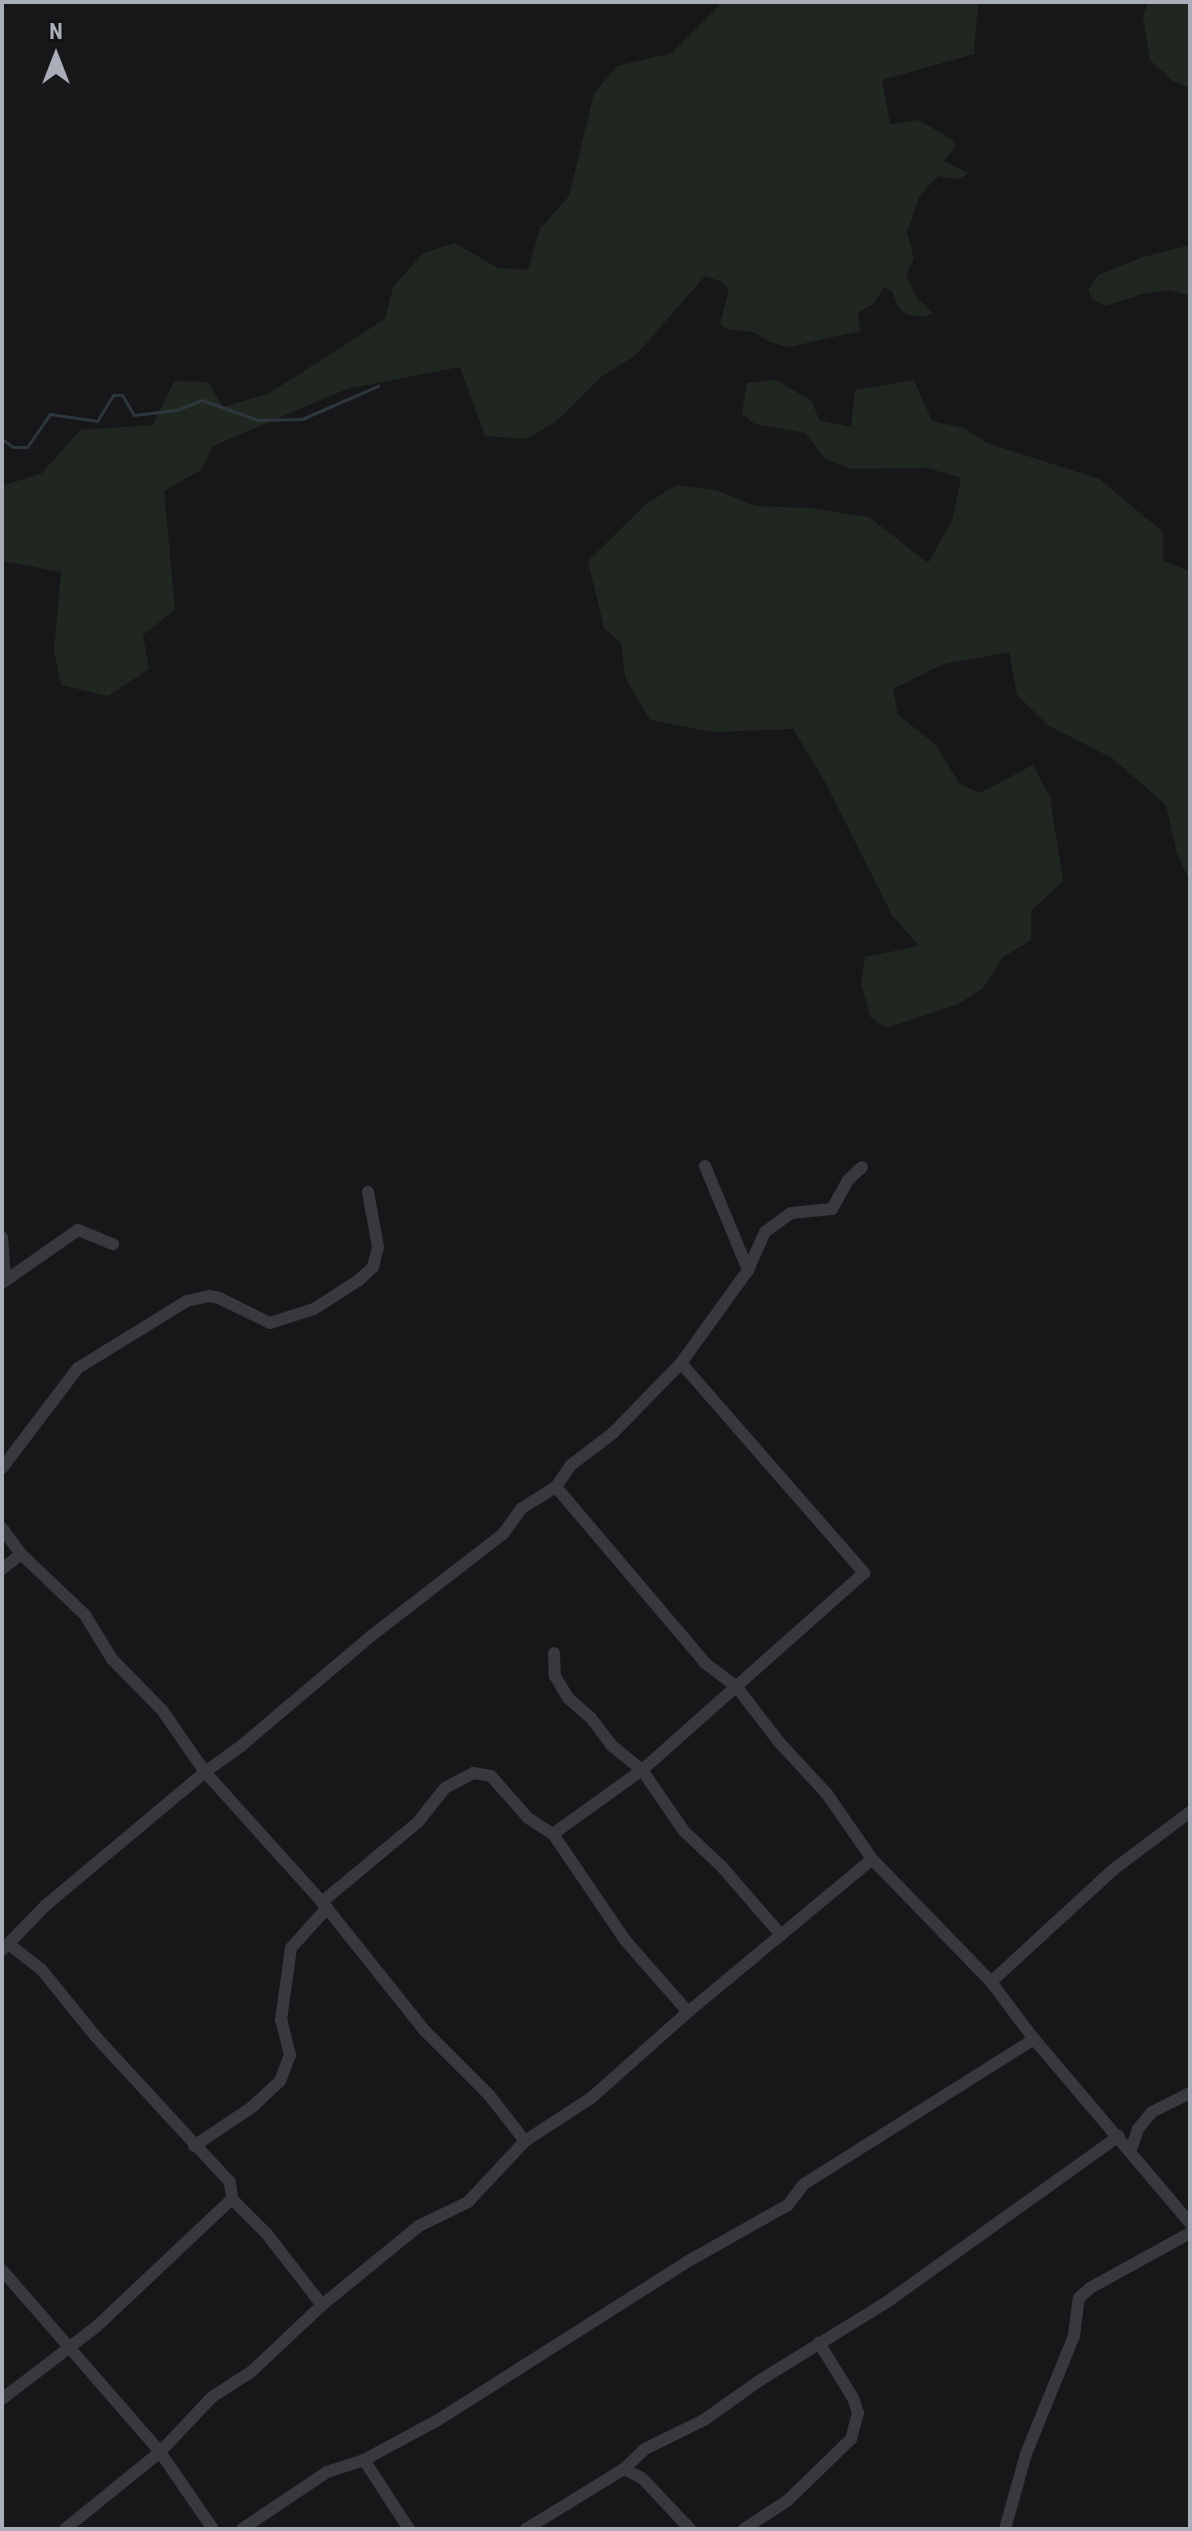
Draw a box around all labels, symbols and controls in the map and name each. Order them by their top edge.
north arrow [16,16,96,96]
text: N [49,19,63,44]

